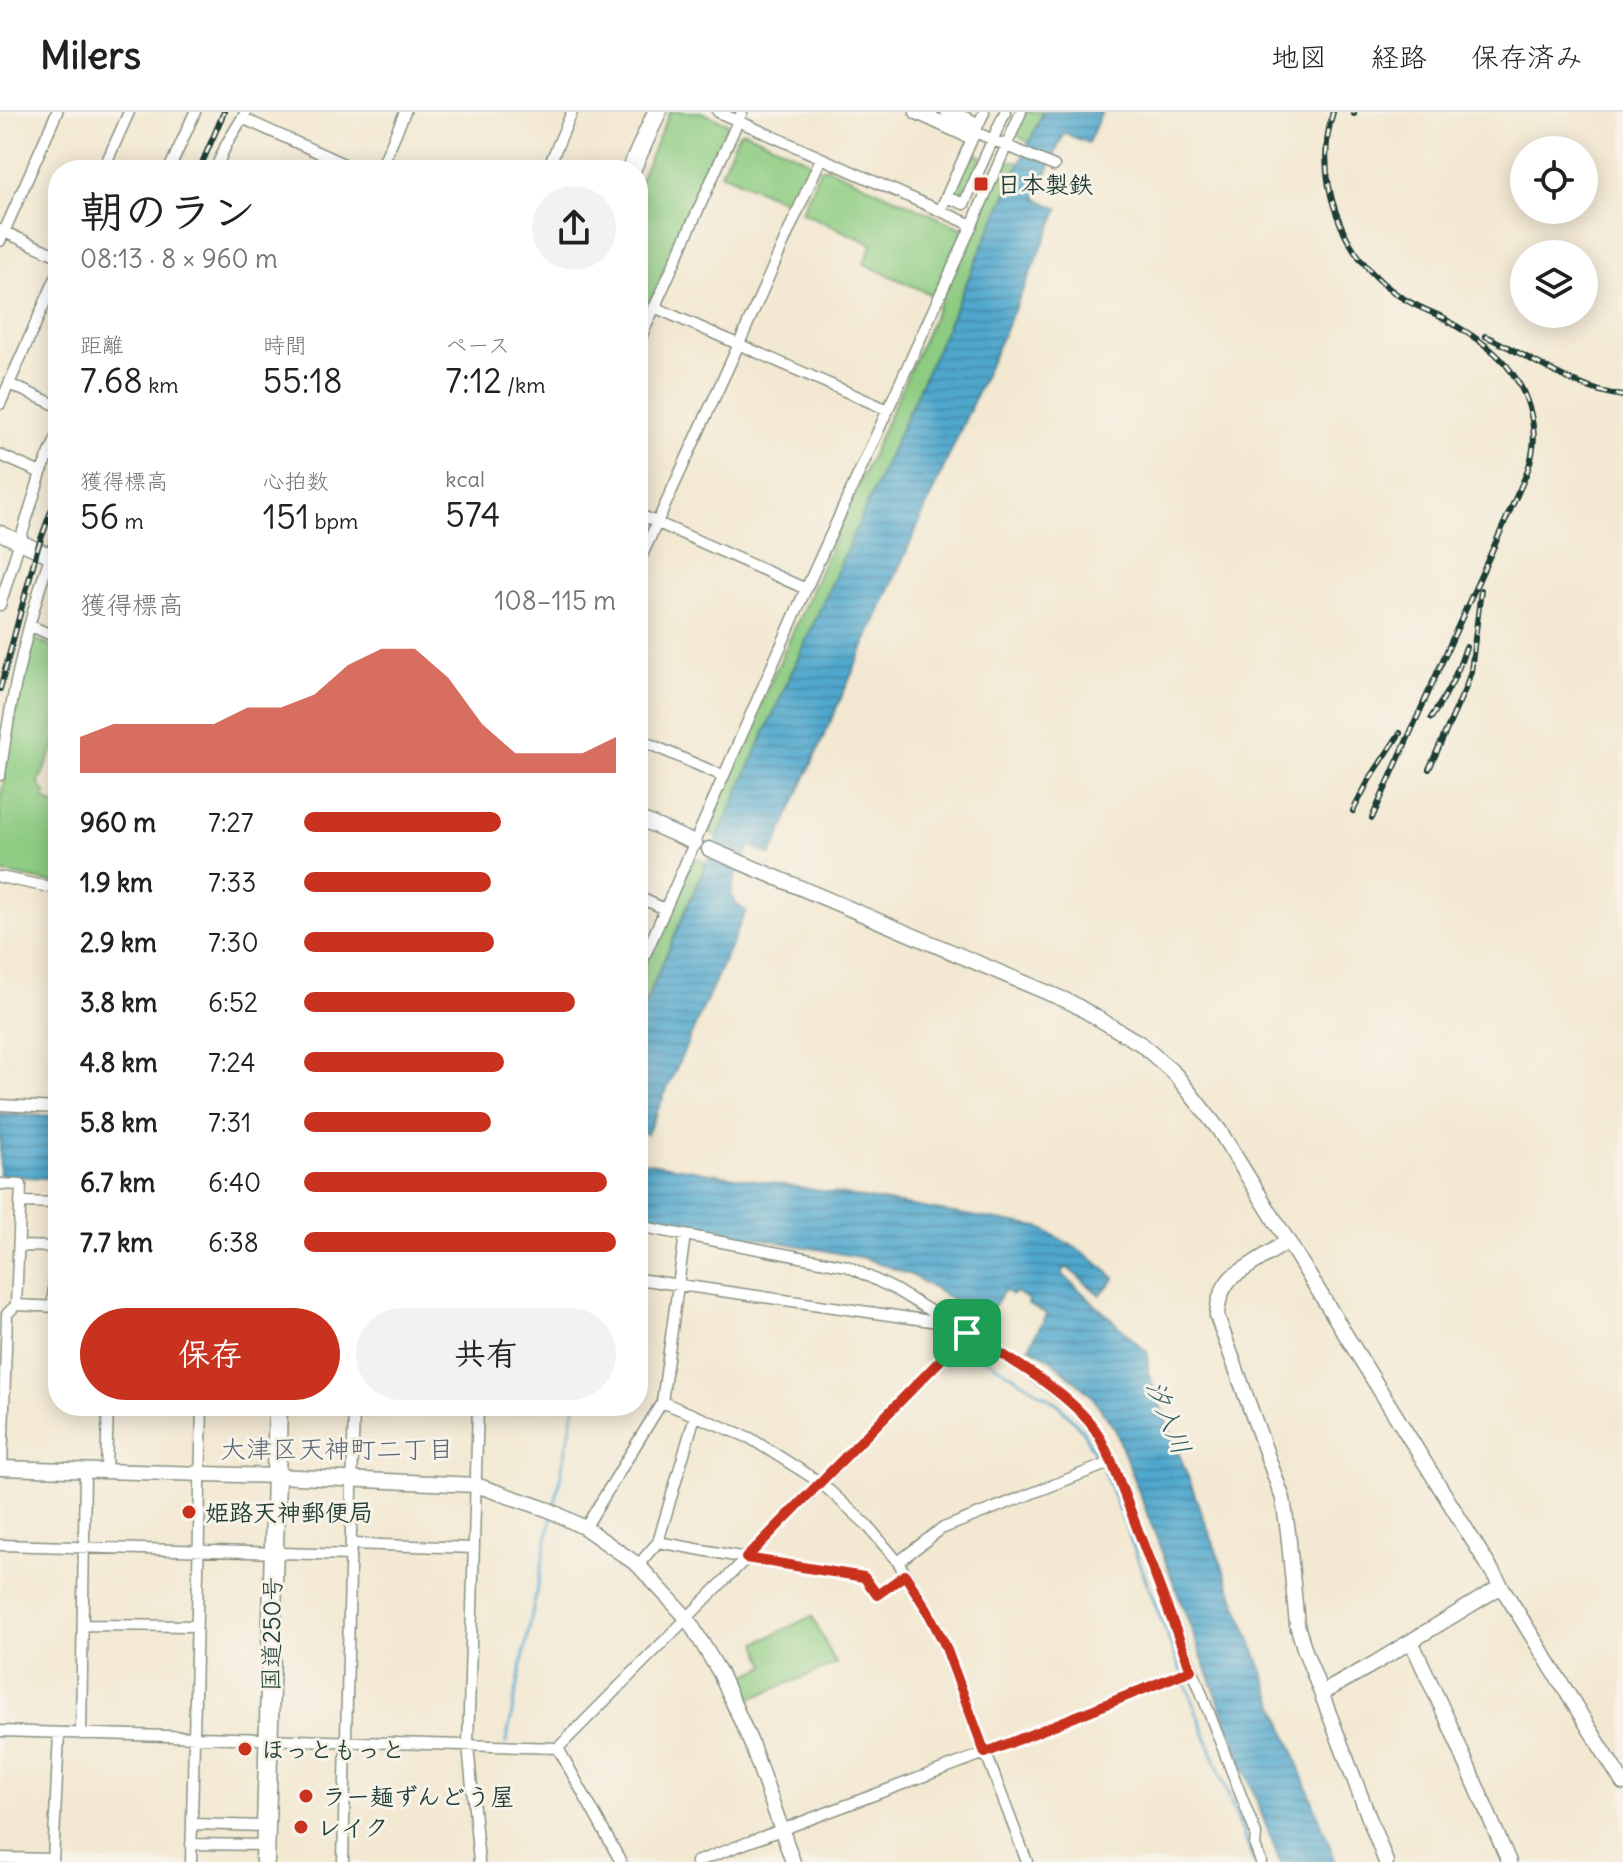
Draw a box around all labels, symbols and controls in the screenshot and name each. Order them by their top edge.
text: Milers [40,32,141,79]
text: 地図 [1271,39,1327,75]
text: 経路 [1371,39,1427,75]
text: 保存済み [1471,39,1583,75]
map controls [1510,136,1598,328]
button: locate [1510,136,1598,224]
place label: 日本製鉄 [997,169,1093,199]
marker: 日本製鉄 [972,175,990,193]
text: 朝のラン [80,184,256,239]
button: share [532,186,616,270]
button: layers [1510,240,1598,328]
text: 08:13 · 8 × 960 m [80,242,278,275]
text: 距離 [80,331,124,359]
text: 時間 [263,331,307,359]
text: ペース [445,331,510,359]
text: 7.68 [80,359,143,402]
text: 55:18 [263,359,343,402]
text: 7:12 [445,359,502,402]
text: km [143,371,179,399]
text: /km [502,371,546,399]
text: kcal [445,465,485,493]
text: 獲得標高 [80,467,168,495]
text: 心拍数 [263,467,329,495]
text: 574 [445,493,500,536]
text: 56 [80,495,119,538]
text: 151 [263,495,309,538]
text: m [119,507,144,535]
text: bpm [309,507,358,535]
text: 108–115 m [494,584,616,617]
text: 獲得標高 [80,588,184,621]
text: 960 m [80,806,156,839]
text: 7:27 [208,806,254,839]
text: 1.9 km [80,866,153,899]
text: 7:33 [208,866,256,899]
text: 2.9 km [80,926,157,959]
text: 7:30 [208,926,259,959]
text: 3.8 km [80,986,157,1019]
text: 6:52 [208,986,258,1019]
text: 4.8 km [80,1046,158,1079]
text: 7:24 [208,1046,255,1079]
text: 5.8 km [80,1106,158,1139]
text: 7:31 [208,1106,251,1139]
text: 6.7 km [80,1166,155,1199]
text: 6:40 [208,1166,261,1199]
text: 7.7 km [80,1226,153,1259]
text: 6:38 [208,1226,259,1259]
pin [933,1299,1001,1367]
button: 保存 [80,1308,340,1400]
button: 共有 [356,1308,616,1400]
icon: arrive [945,1311,989,1355]
water label: 汐入川 [1139,1375,1199,1459]
district label: 大津区天神町二丁目 [220,1432,454,1465]
place label: 姫路天神郵便局 [205,1497,373,1527]
marker: 姫路天神郵便局 [180,1503,198,1521]
street label: 国道250号 [255,1576,287,1692]
place label: ほっともっと [261,1734,405,1764]
marker: ほっともっと [236,1740,254,1758]
place label: ラー麺ずんどう屋 [322,1781,514,1811]
marker: ラー麺ずんどう屋 [297,1787,315,1805]
place label: レイク [317,1812,389,1842]
marker: レイク [292,1818,310,1836]

